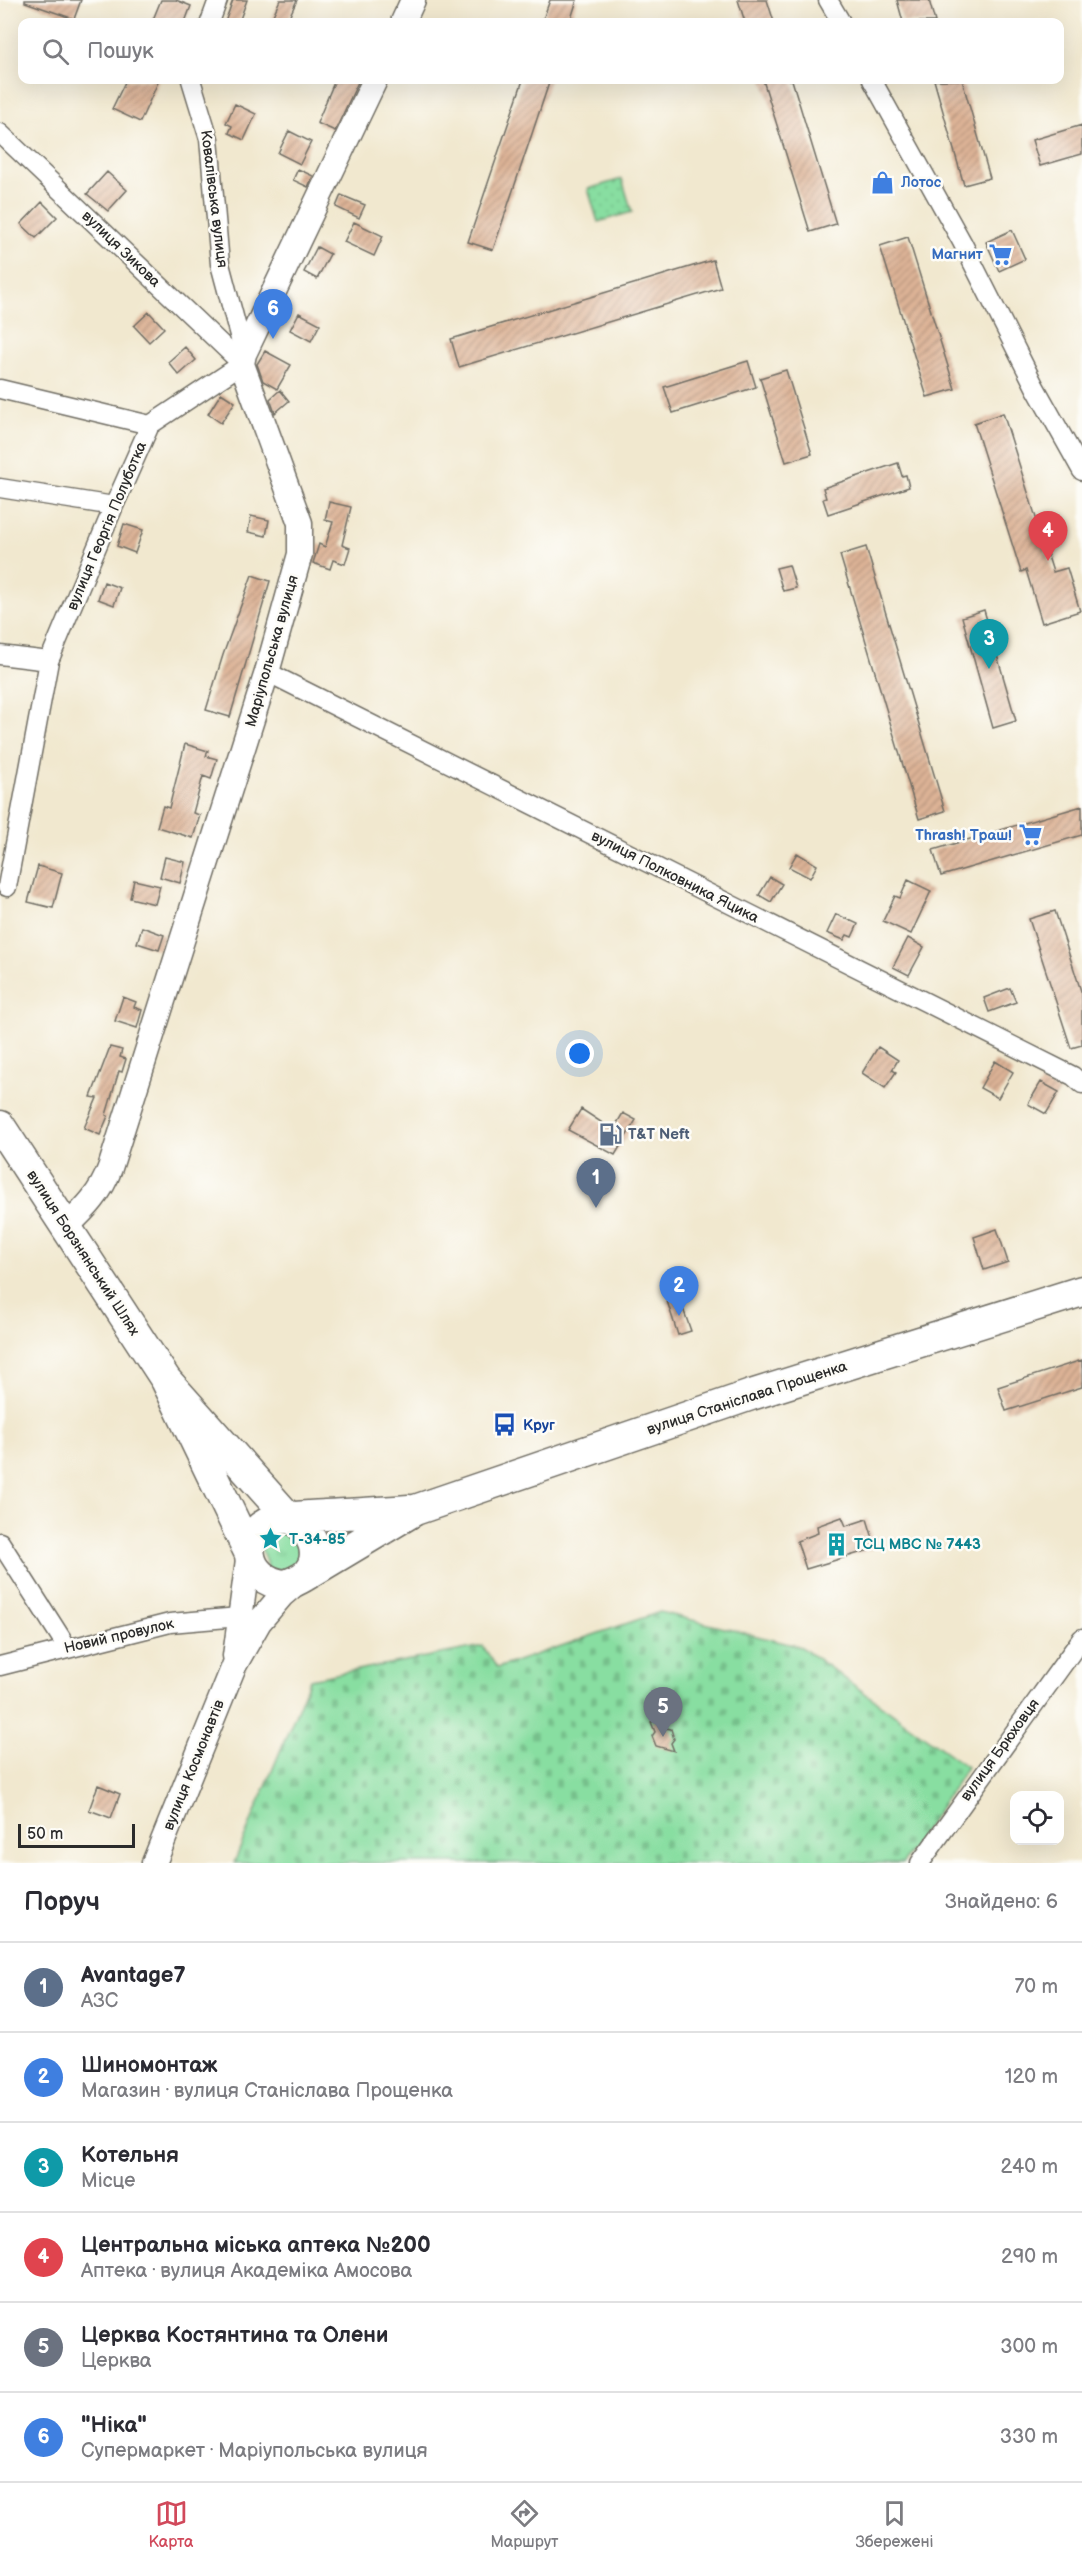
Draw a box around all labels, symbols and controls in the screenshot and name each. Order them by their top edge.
search box [18,18,1064,84]
icon: search [39,35,72,68]
text: Пошук [87,38,154,65]
street label: Ковалівська вулиця [196,129,232,269]
shop icon: Лотос [870,169,896,195]
place label: Лотос [900,173,942,192]
street label: вулиця Зикова [78,207,164,291]
supermarket icon: Магнит [988,241,1014,267]
place label: Магнит [931,245,984,264]
pin: 6 [254,290,292,339]
street label: вулиця Георгія Полуботка [63,439,151,613]
pin: 4 [1028,512,1068,561]
street label: Маріупольська вулиця [241,573,303,729]
pin: 3 [970,620,1008,669]
supermarket icon: Thrash! Траш! [1017,822,1043,848]
street label: вулиця Полковника Яцика [588,826,762,928]
place label: Thrash! Траш! [915,826,1012,845]
your location [565,1039,594,1068]
fuel station icon: T&T Neft [597,1121,623,1147]
place label: T&T Neft [628,1125,690,1144]
pin: 1 [576,1158,616,1208]
street label: вулиця Борзнянський Шлях [22,1167,144,1340]
pin: 2 [660,1266,698,1316]
street label: вулиця Станіслава Прощенка [644,1357,850,1439]
bus stop icon: Круг [492,1412,518,1438]
place label: Круг [523,1416,555,1435]
place icon: Т-34-85 [258,1526,284,1552]
place label: Т-34-85 [289,1530,346,1549]
building icon: ТСЦ МВС № 7443 [823,1531,849,1557]
place label: ТСЦ МВС № 7443 [854,1535,981,1554]
street label: Новий провулок [62,1614,176,1658]
pin: 5 [644,1688,682,1737]
street label: вулиця Брюховця [956,1695,1044,1805]
street label: вулиця Космонавтів [159,1697,229,1833]
map controls [1010,1791,1064,1845]
button: locate [1010,1791,1064,1845]
scale bar [18,1821,135,1848]
text: 50 m [27,1825,63,1844]
text: Поруч [24,1887,100,1918]
text: Знайдено: 6 [945,1890,1058,1914]
text: Avantage7 [81,1962,186,1989]
text: 1 [39,1975,48,1999]
text: 70 m [1014,1975,1058,1999]
text: АЗС [81,1989,118,2013]
text: Шиномонтаж [81,2052,217,2079]
text: 2 [38,2065,49,2089]
text: 120 m [1005,2065,1058,2089]
text: Магазин · вулиця Станіслава Прощенка [81,2079,453,2103]
text: Котельня [81,2142,179,2169]
text: 3 [38,2155,49,2179]
text: 240 m [1001,2155,1058,2179]
text: Місце [81,2169,135,2193]
text: Центральна міська аптека №200 [81,2232,431,2259]
text: 4 [38,2245,49,2269]
text: 290 m [1001,2245,1058,2269]
text: Аптека · вулиця Академіка Амосова [81,2259,412,2283]
text: Церква Костянтина та Олени [81,2322,388,2349]
text: 5 [38,2335,49,2359]
text: 300 m [1000,2335,1058,2359]
text: Церква [81,2349,152,2373]
text: "Ніка" [81,2412,147,2439]
text: 6 [37,2425,50,2449]
text: 330 m [1000,2425,1058,2449]
text: Супермаркет · Маріупольська вулиця [81,2439,428,2463]
tab: Карта [148,2497,194,2552]
tab: Маршрут [490,2497,559,2552]
tab: Збережені [855,2497,934,2552]

